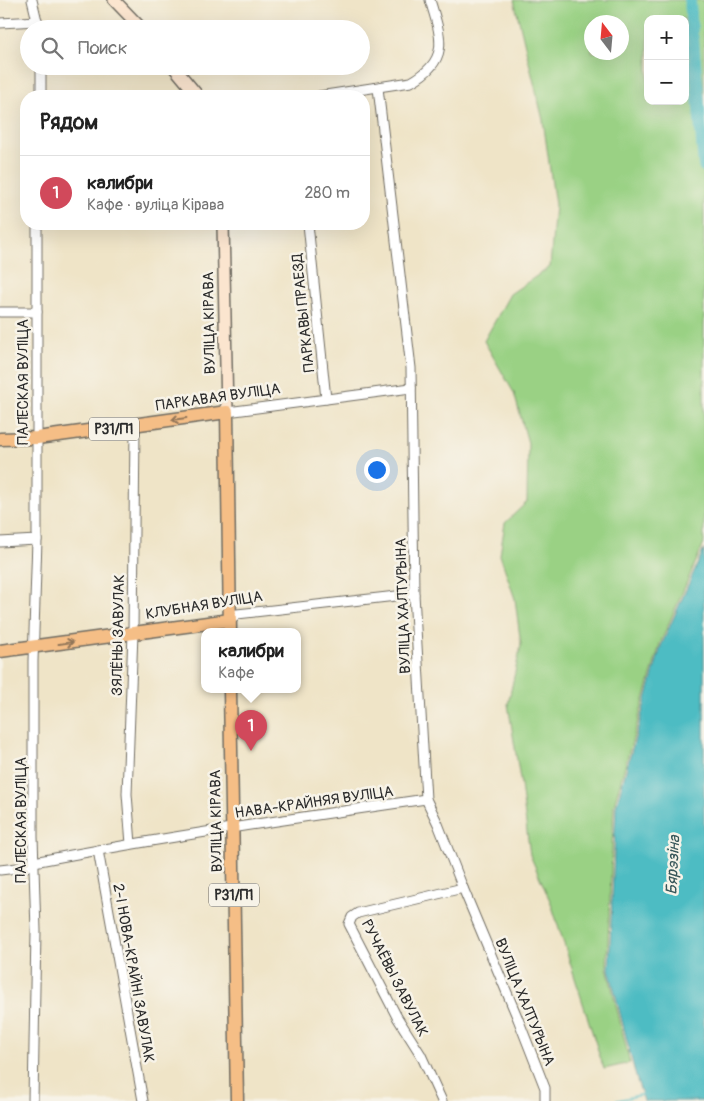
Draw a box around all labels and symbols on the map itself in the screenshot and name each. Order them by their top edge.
north arrow [584,15,629,60]
street label: ПАРКАВЫ ПРАЕЗД [288,252,319,373]
street label: ВУЛІЦА КІРАВА [199,271,220,374]
street label: ПАЛЕСКАЯ ВУЛІЦА [14,319,33,445]
street label: ПАРКАВАЯ ВУЛІЦА [154,379,282,416]
one-way arrow [171,415,187,425]
road number: Р31/П1 [89,418,139,440]
your location [364,457,390,483]
street label: ВУЛІЦА ХАЛТУРЫНА [392,537,415,674]
street label: ЗЯЛЁНЫ ЗАВУЛАК [108,574,129,696]
street label: КЛУБНАЯ ВУЛІЦА [144,587,264,624]
one-way arrow [57,638,73,648]
pin: 1 [235,710,267,751]
street label: ПАЛЕСКАЯ ВУЛІЦА [12,757,31,883]
street label: ВУЛІЦА КІРАВА [206,769,227,872]
street label: НАВА-КРАЙНЯЯ ВУЛІЦА [234,782,395,823]
water label: Бярэзіна [661,833,685,895]
street label: 2-І НОВА-КРАЙНІ ЗАВУЛАК [108,882,159,1064]
road number: Р31/П1 [209,884,259,906]
street label: РУЧАЁВЫ ЗАВУЛАК [357,916,432,1040]
street label: ВУЛІЦА ХАЛТУРЫНА [490,936,559,1069]

